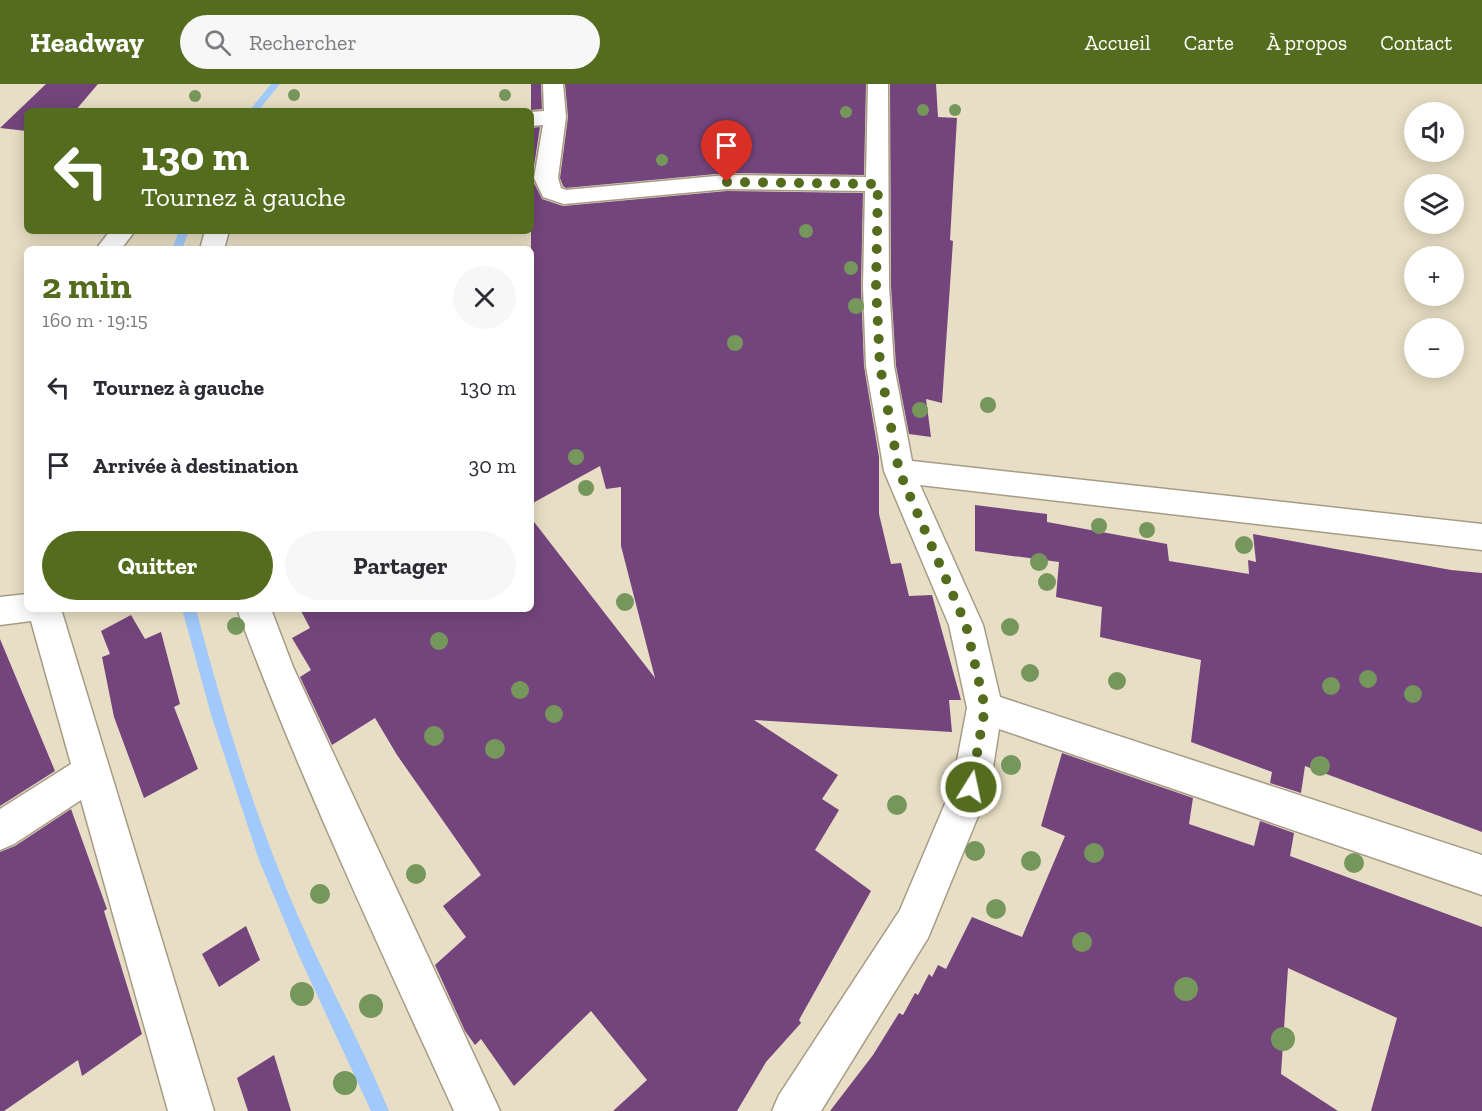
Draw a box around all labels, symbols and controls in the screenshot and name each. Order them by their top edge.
search box [180,15,600,69]
text: Headway [30,26,144,59]
icon: search [201,26,234,59]
text: Rechercher [249,29,357,56]
text: Accueil [1085,30,1151,55]
text: Carte [1184,30,1234,55]
text: À propos [1267,30,1347,55]
text: Contact [1380,30,1452,55]
map controls [1404,102,1464,378]
button: sound [1404,102,1464,162]
pin [701,120,752,182]
icon: arrive [710,129,743,162]
text: 130 m [141,130,249,181]
icon: left [42,132,120,210]
button: layers [1404,174,1464,234]
text: Tournez à gauche [141,181,346,213]
button: + [1404,246,1464,306]
text: 2 min [42,264,132,307]
button: close [453,266,516,329]
text: 160 m · 19:15 [42,308,148,332]
button: − [1404,318,1464,378]
icon: left [42,371,75,404]
text: Tournez à gauche [93,374,264,401]
text: 130 m [460,374,516,401]
icon: arrive [42,449,75,482]
text: Arrivée à destination [93,452,298,479]
text: 30 m [469,452,516,479]
button: Quitter [42,531,273,600]
button: Partager [285,531,516,600]
position arrow [939,755,1003,819]

